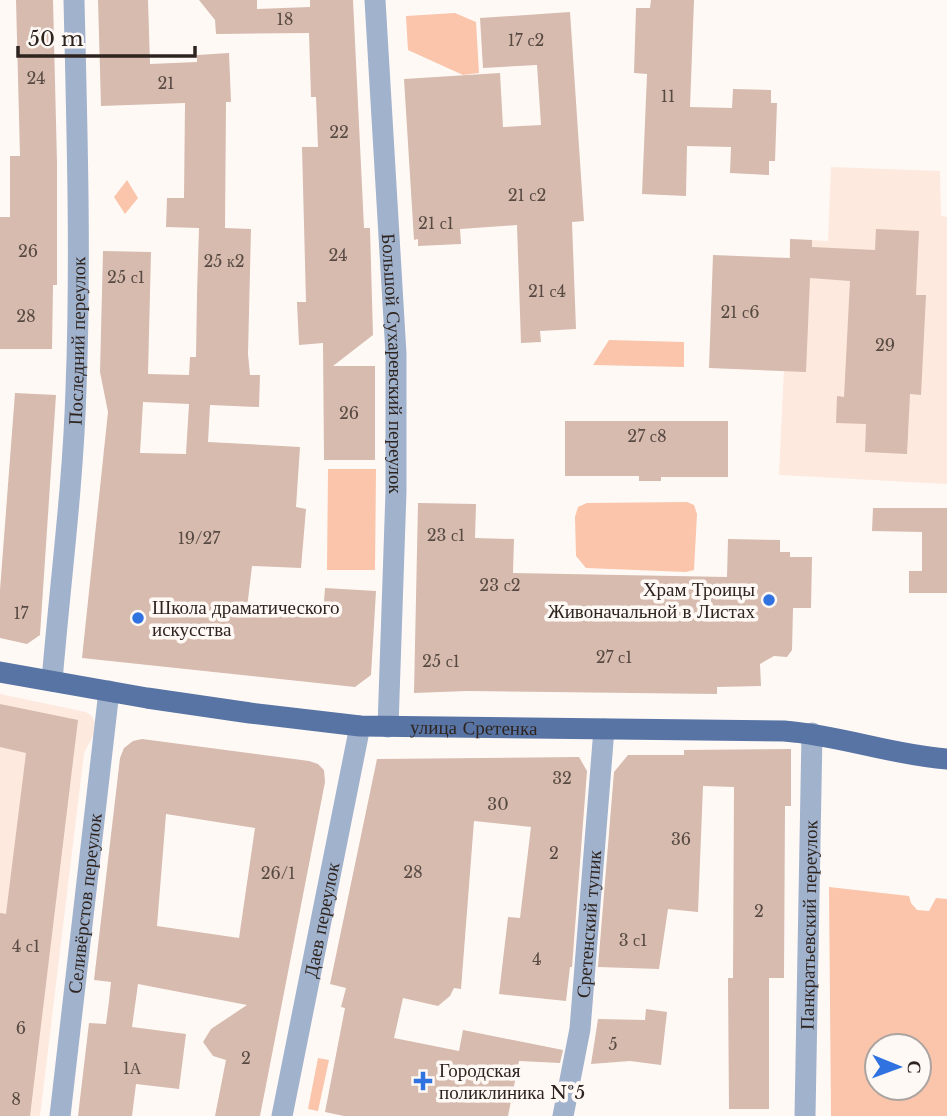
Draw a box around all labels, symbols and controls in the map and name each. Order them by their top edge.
house number: 18 [277,9,293,29]
scale bar [18,14,194,58]
text: 50 m [28,26,84,52]
house number: 17 с2 [508,30,544,50]
house number: 24 [26,68,46,88]
house number: 21 [158,73,175,93]
house number: 11 [661,86,675,106]
house number: 22 [329,122,349,142]
house number: 21 с2 [508,185,546,205]
house number: 21 с1 [418,213,454,233]
street label: Большой Сухаревский переулок [377,233,408,495]
house number: 26 [18,241,38,261]
house number: 24 [328,245,348,265]
house number: 25 к2 [203,251,245,271]
street label: Последний переулок [63,256,90,426]
house number: 25 с1 [107,267,145,287]
house number: 21 с4 [528,281,566,301]
house number: 21 с6 [721,302,759,322]
house number: 28 [16,306,36,326]
house number: 29 [875,335,895,355]
house number: 26 [339,403,359,423]
house number: 27 с8 [627,426,667,446]
house number: 23 с1 [427,525,465,545]
house number: 19/27 [178,528,221,548]
house number: 23 с2 [479,575,521,595]
place label: Храм Троицы Живоначальной в Листах [548,578,755,623]
marker: Храм Троицы Живоначальной в Листах [761,592,777,608]
place label: Школа драматического искусства [152,596,339,641]
house number: 17 [13,603,30,623]
marker: Школа драматического искусства [130,610,146,626]
house number: 27 с1 [596,647,632,667]
house number: 25 с1 [422,651,460,671]
street label: улица Сретенка [410,715,538,740]
house number: 32 [552,768,572,788]
house number: 30 [487,794,509,814]
street label: Селивёрстов переулок [63,811,106,995]
street label: Панкратьевский переулок [795,819,822,1030]
house number: 36 [671,829,691,849]
house number: 2 [549,843,559,863]
street label: Сретенский тупик [571,848,606,999]
street label: Даев переулок [298,859,344,980]
house number: 28 [403,862,423,882]
house number: 26/1 [261,863,295,883]
house number: 2 [754,901,764,921]
house number: 3 с1 [619,930,647,950]
house number: 4 с1 [12,936,40,956]
house number: 4 [532,949,542,969]
house number: 6 [16,1018,26,1038]
north arrow [863,1032,933,1102]
house number: 5 [608,1034,618,1054]
house number: 2 [241,1048,251,1068]
house number: 1А [123,1058,142,1078]
place label: Городская поликлиника №5 [439,1059,585,1104]
text: С [903,1060,926,1074]
marker: Городская поликлиника №5 [413,1071,433,1091]
house number: 8 [11,1089,21,1109]

